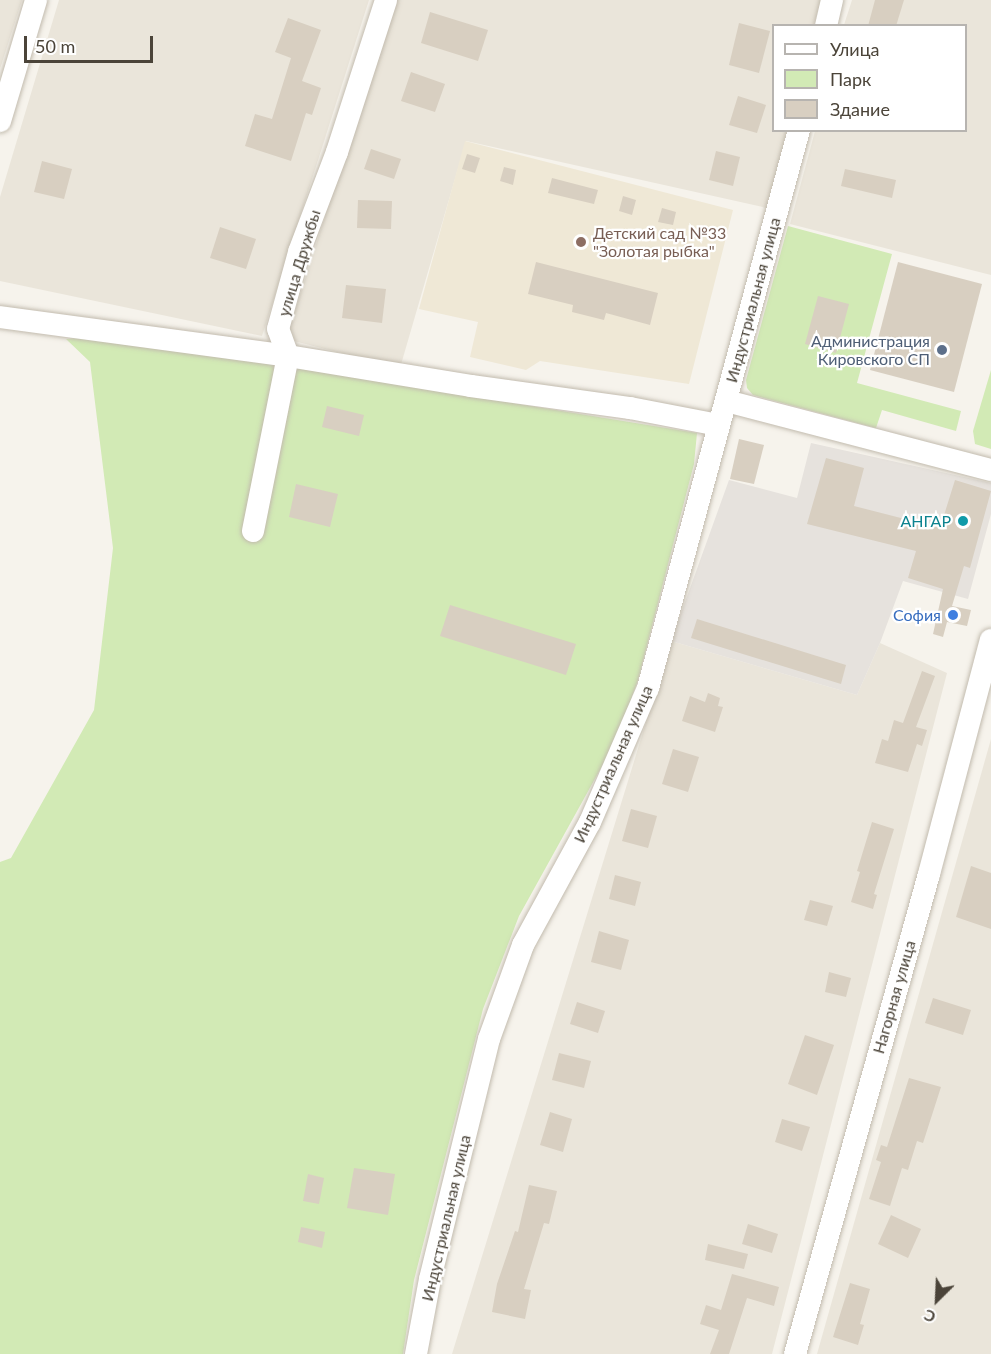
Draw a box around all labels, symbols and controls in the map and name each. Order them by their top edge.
scale bar [27,24,156,62]
legend [772,24,967,132]
text: 50 m [35,35,75,57]
text: Улица [830,38,880,60]
text: Парк [830,68,871,90]
text: Здание [830,98,890,120]
street label: улица Дружбы [274,207,324,319]
street label: Индустриальная улица [722,215,784,385]
place label: Детский сад №33 "Золотая рыбка" [593,223,726,261]
marker: Детский сад №33 "Золотая рыбка" [574,235,588,249]
place label: Администрация Кировского СП [811,331,930,369]
marker: Администрация Кировского СП [935,343,949,357]
place label: АНГАР [900,511,951,531]
marker: АНГАР [956,514,970,528]
place label: София [893,605,941,625]
marker: София [946,608,960,622]
street label: Индустриальная улица [570,682,656,846]
street label: Нагорная улица [869,938,919,1056]
street label: Индустриальная улица [418,1133,474,1303]
north arrow [907,1270,967,1330]
text: С [921,1306,938,1328]

